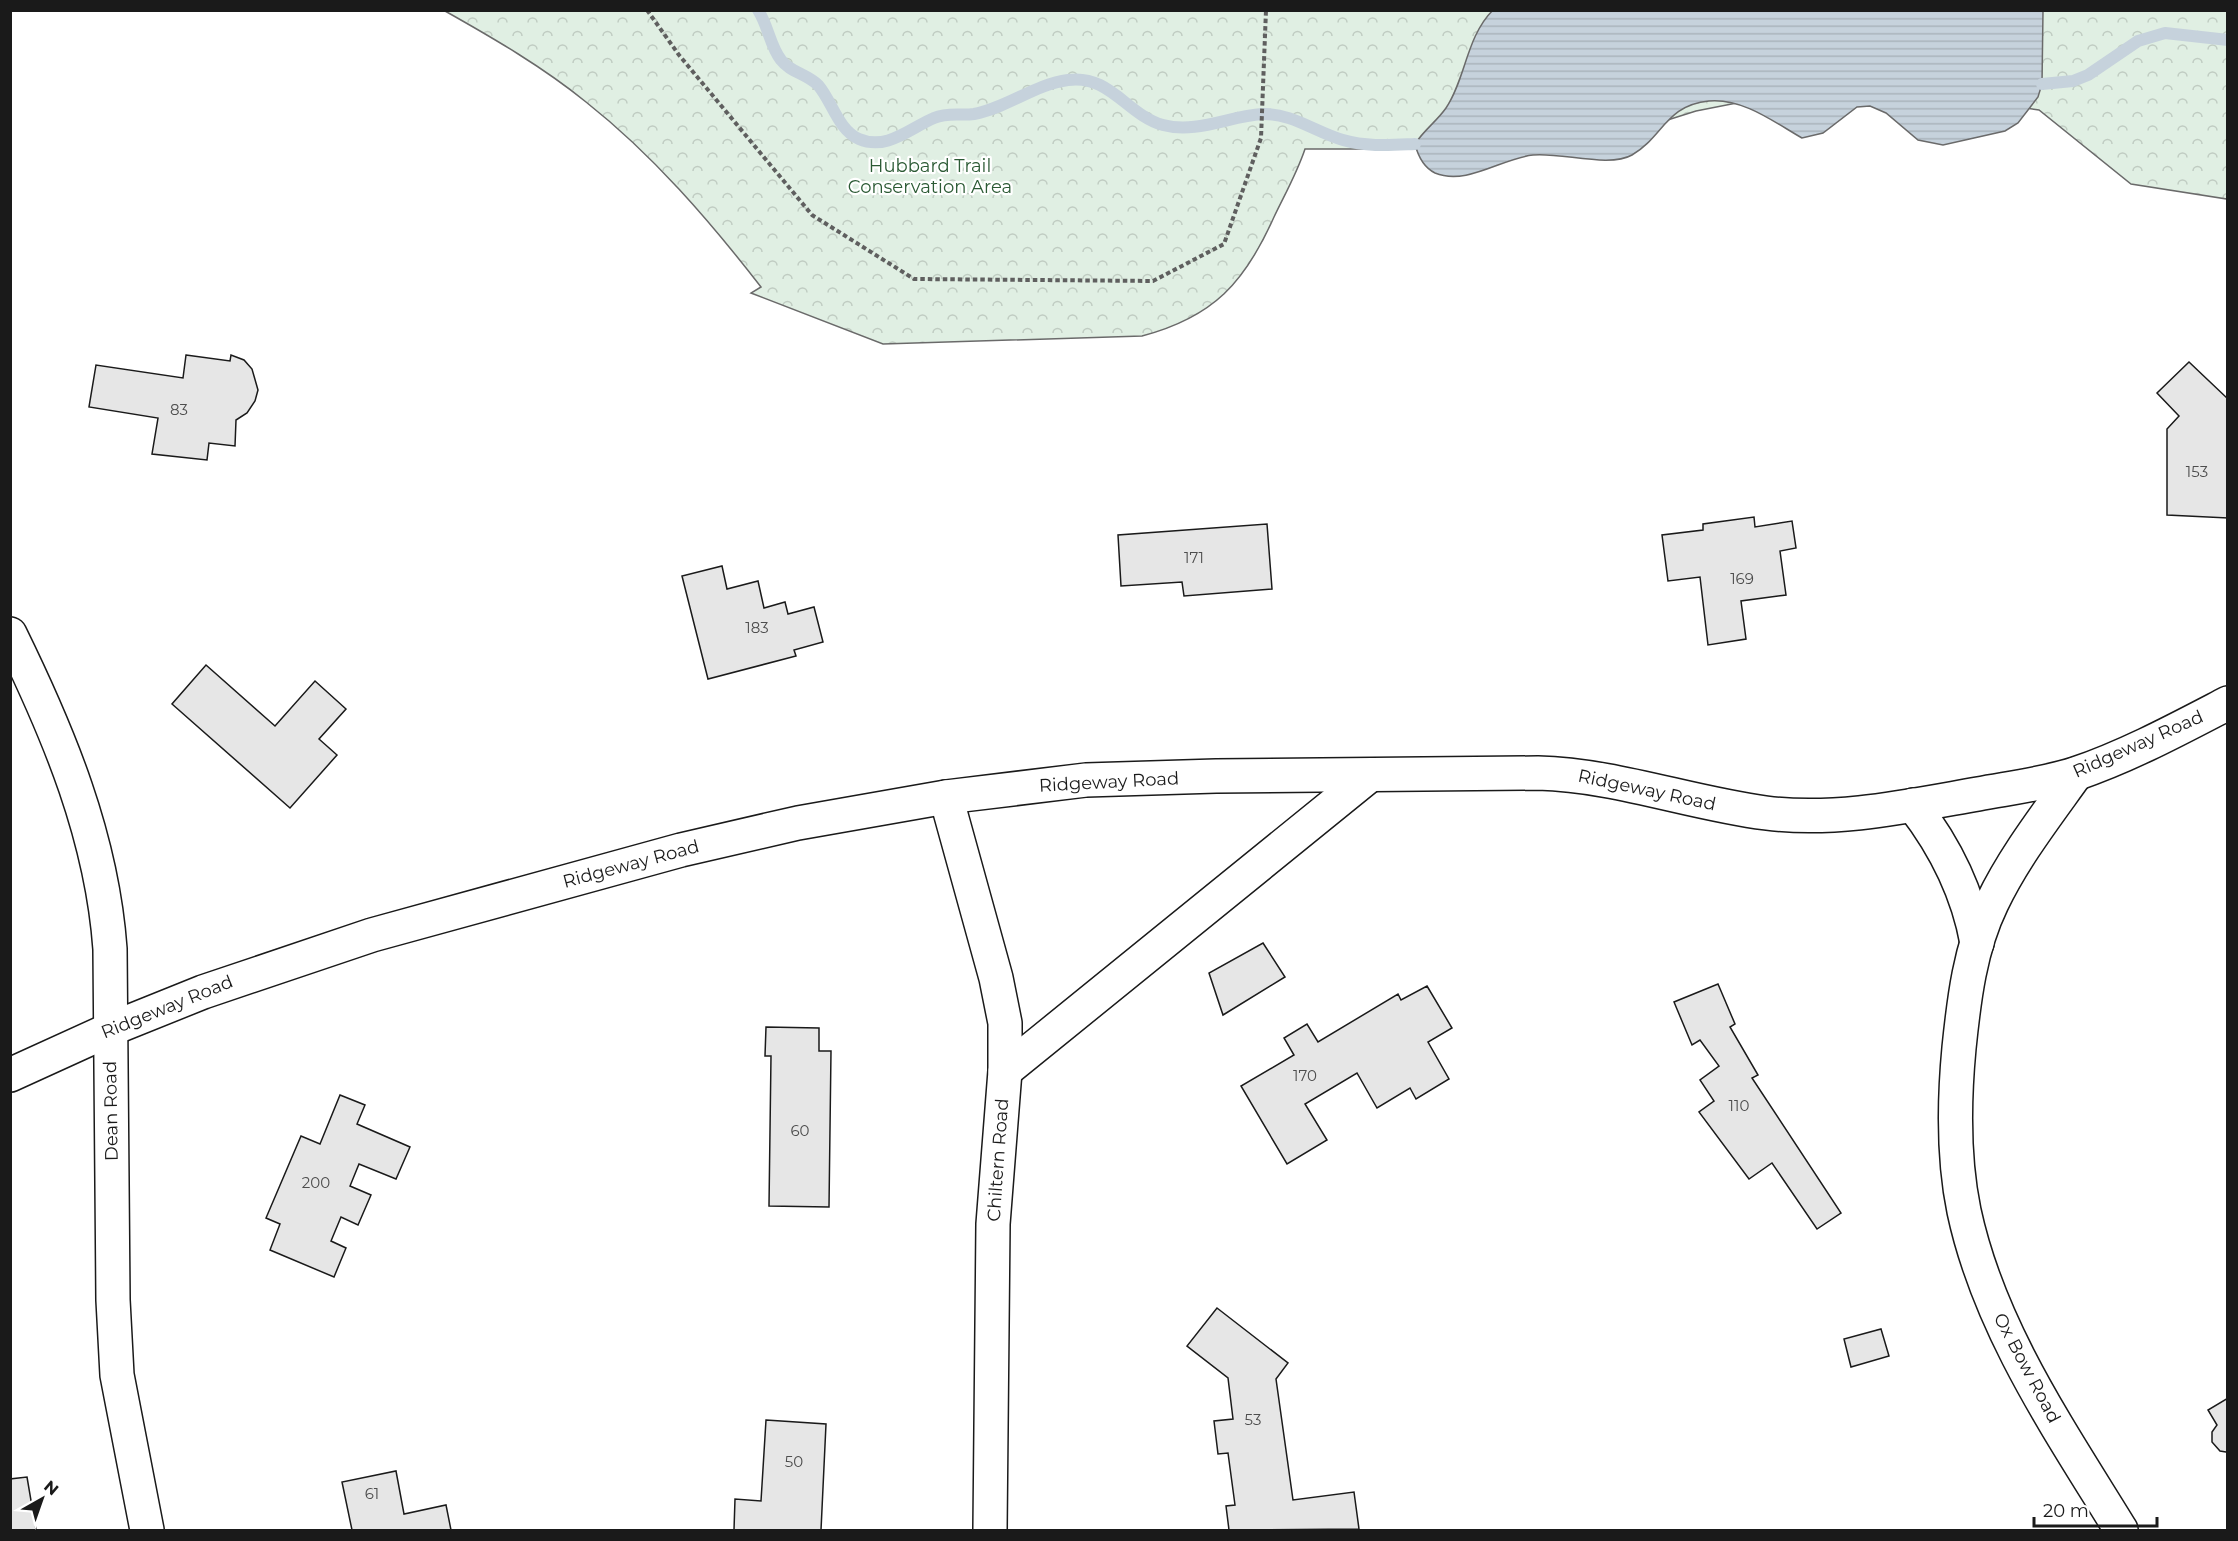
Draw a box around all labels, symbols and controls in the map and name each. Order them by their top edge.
park label: Hubbard Trail Conservation Area [848,155,1012,198]
house number: 83 [170,400,188,419]
house number: 153 [2186,462,2208,481]
house number: 171 [1184,548,1204,567]
house number: 169 [1730,569,1754,588]
house number: 183 [745,618,769,637]
street label: Ridgeway Road [2069,705,2207,783]
street label: Ridgeway Road [1576,765,1718,815]
street label: Ridgeway Road [1038,767,1180,797]
street label: Ridgeway Road [560,835,702,893]
street label: Ridgeway Road [98,971,236,1043]
street label: Dean Road [99,1061,123,1161]
house number: 170 [1293,1066,1317,1085]
house number: 110 [1729,1096,1749,1115]
street label: Chiltern Road [983,1098,1013,1222]
house number: 60 [790,1121,810,1140]
house number: 200 [302,1173,330,1192]
street label: Ox Bow Road [1989,1309,2065,1427]
house number: 53 [1245,1410,1261,1429]
house number: 50 [785,1452,803,1471]
north arrow [12,1469,72,1529]
text: N [40,1476,62,1499]
house number: 61 [365,1484,379,1503]
scale bar [2034,1490,2157,1528]
text: 20 m [2043,1500,2089,1522]

